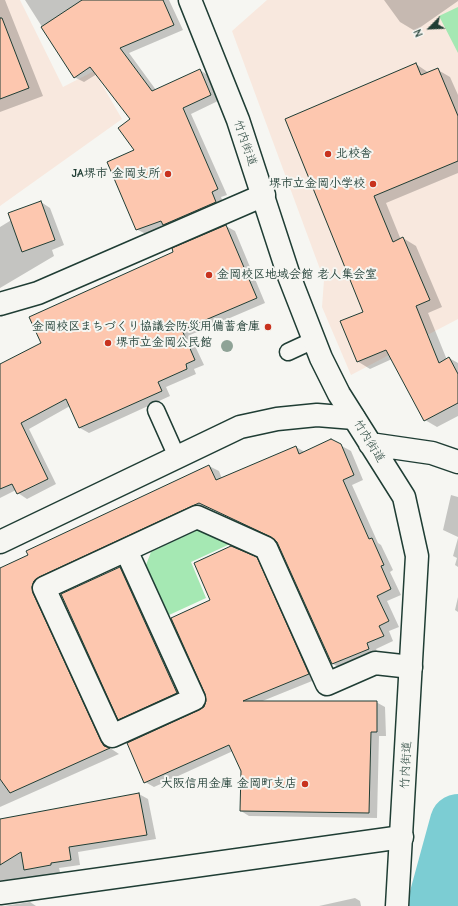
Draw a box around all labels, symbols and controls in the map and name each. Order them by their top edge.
north arrow [410,8,450,48]
text: N [411,27,426,39]
street label: 竹内街道 [230,118,260,168]
place label: 北校舎 [336,147,372,161]
marker: 北校舎 [323,149,333,159]
place label: JA堺市 金岡支所 [71,167,160,181]
marker: JA堺市 金岡支所 [163,169,173,179]
place label: 堺市立金岡小学校 [269,177,365,191]
marker: 堺市立金岡小学校 [368,179,378,189]
place label: 金岡校区地域会館 老人集会室 [217,268,377,282]
marker: 金岡校区地域会館 老人集会室 [204,270,214,280]
place label: 金岡校区まちづくり協議会防災用備蓄倉庫 [32,320,260,334]
marker: 金岡校区まちづくり協議会防災用備蓄倉庫 [263,322,273,332]
place label: 堺市立金岡公民館 [116,336,212,350]
marker: 堺市立金岡公民館 [103,338,113,348]
street label: 竹内街道 [350,417,388,465]
street label: 竹内街道 [398,741,414,789]
place label: 大阪信用金庫 金岡町支店 [161,777,297,791]
marker: 大阪信用金庫 金岡町支店 [300,779,310,789]

